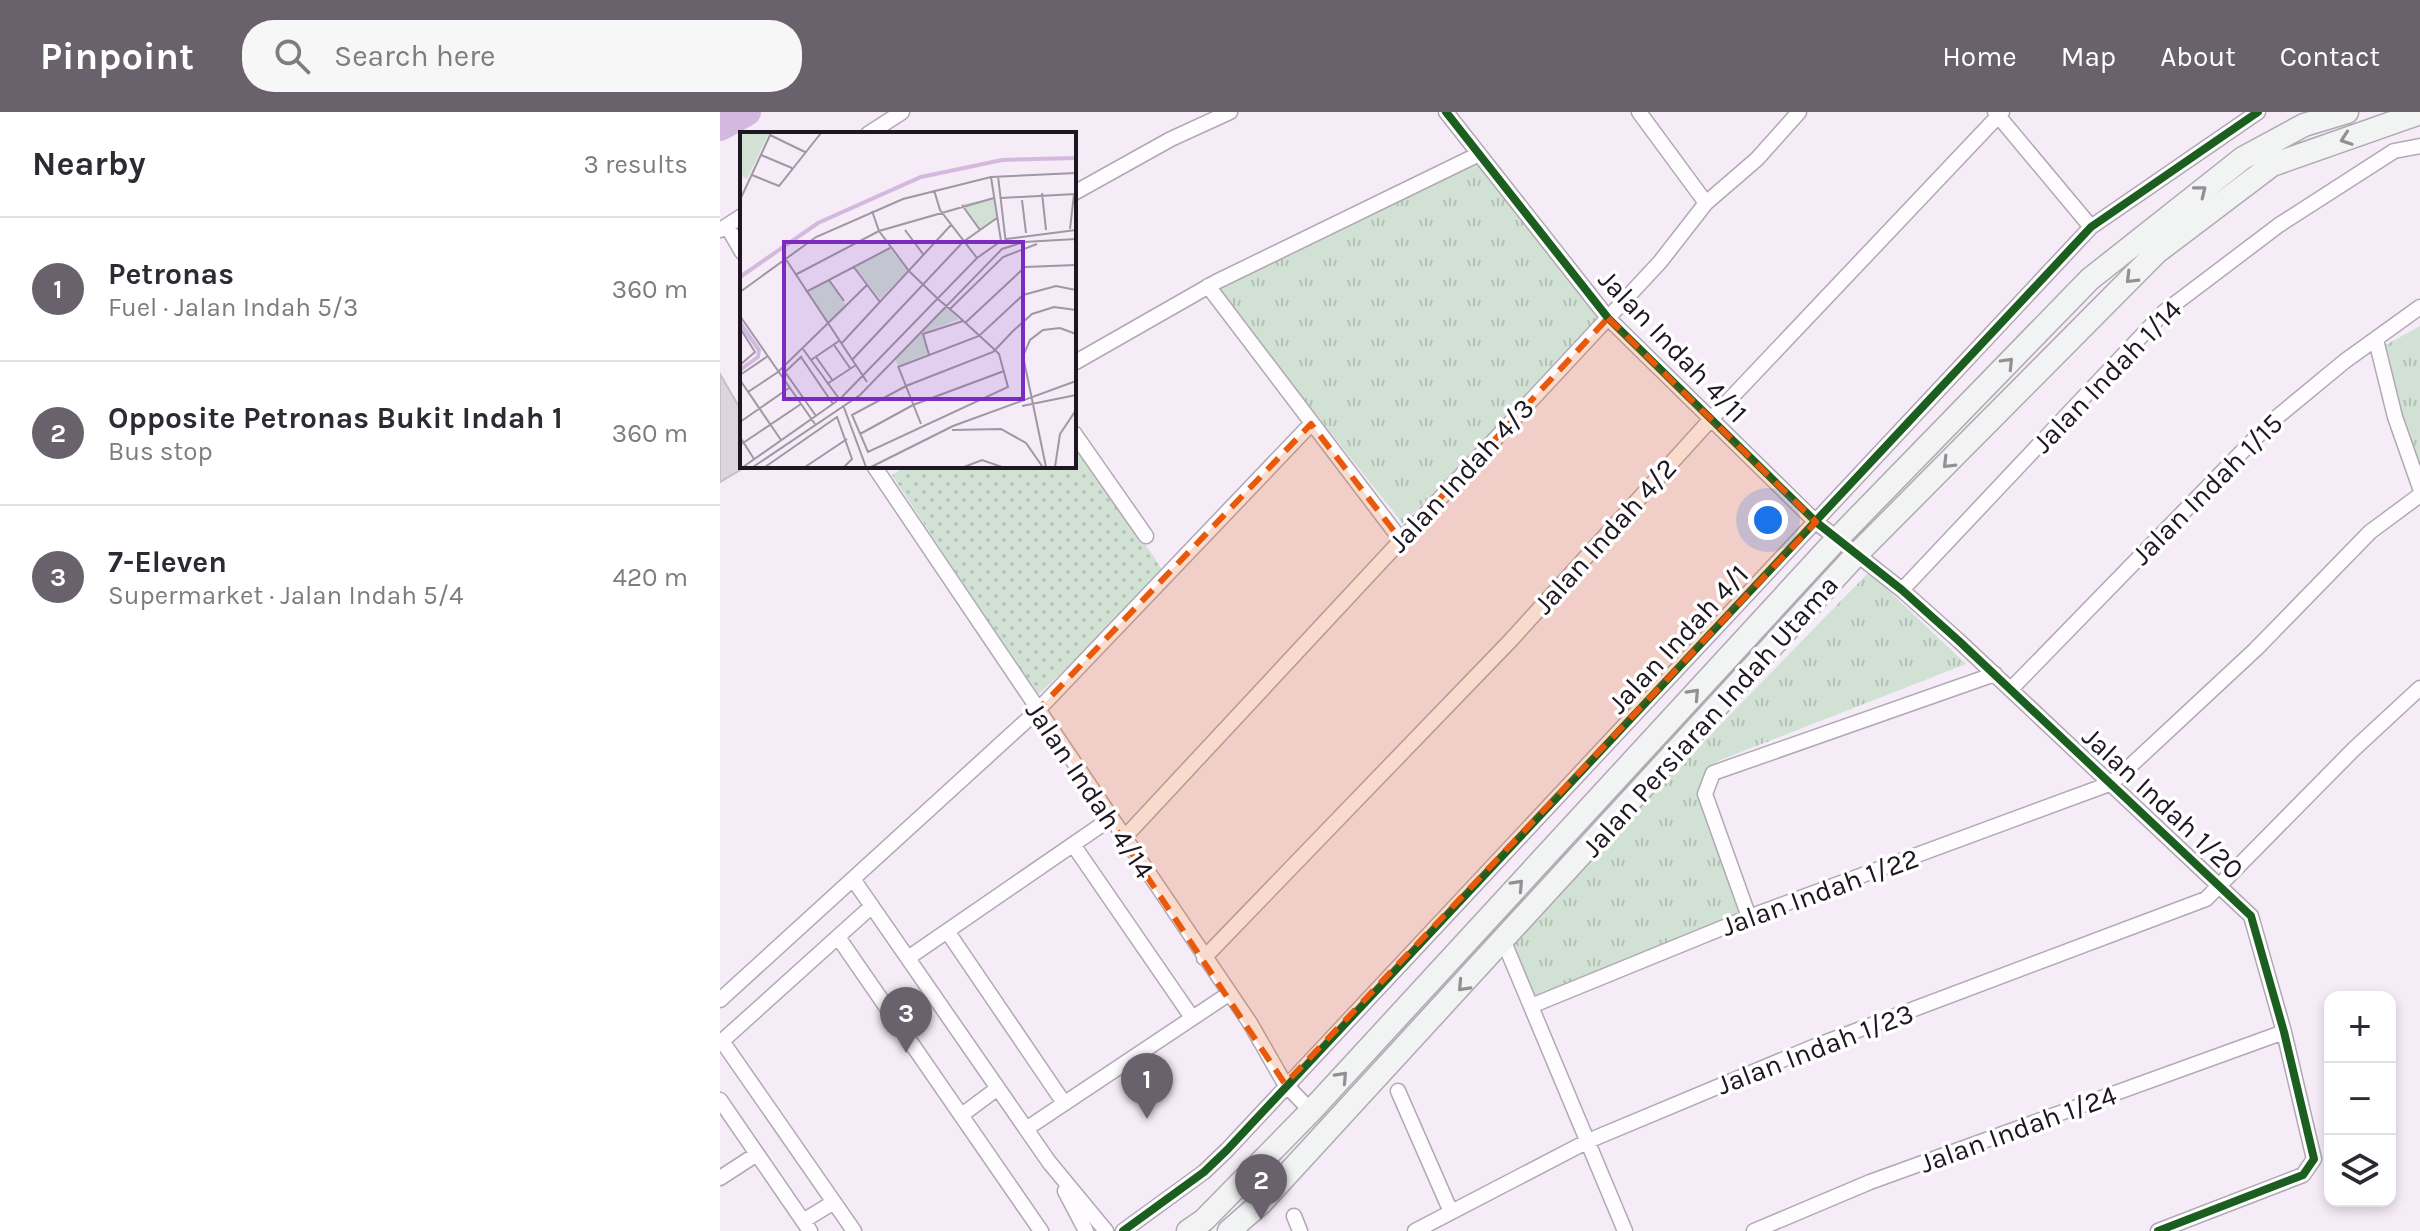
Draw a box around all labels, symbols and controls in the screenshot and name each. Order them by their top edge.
search box [242,20,802,92]
text: Pinpoint [40,34,194,79]
icon: search [270,34,314,78]
text: Search here [334,38,495,74]
text: Home [1942,40,2017,73]
text: Map [2061,40,2116,73]
text: About [2160,40,2236,73]
text: Contact [2280,40,2380,73]
one-way arrow [2340,130,2354,146]
inset map [740,132,1076,468]
text: Nearby [32,144,146,184]
text: 3 results [584,149,688,180]
one-way arrow [2192,186,2206,201]
text: Petronas [108,256,234,292]
street label: Jalan Indah 4/11 [1592,263,1754,429]
one-way arrow [2126,269,2140,284]
text: 1 [53,274,63,305]
text: 360 m [612,274,688,305]
text: Fuel · Jalan Indah 5/3 [108,292,358,323]
street label: Jalan Indah 1/14 [2026,292,2189,459]
one-way arrow [1998,358,2013,372]
street label: Jalan Indah 4/3 [1381,391,1541,559]
text: Opposite Petronas Bukit Indah 1 [108,400,563,436]
street label: Jalan Indah 1/15 [2125,407,2289,571]
text: 2 [50,418,66,449]
text: 360 m [612,418,688,449]
text: Bus stop [108,436,213,467]
street label: Jalan Indah 4/2 [1527,451,1683,621]
one-way arrow [1943,454,1957,468]
your location [1748,500,1788,540]
text: 7-Eleven [108,544,227,580]
street label: Jalan Indah 4/1 [1601,558,1755,720]
text: 3 [50,562,66,593]
text: 420 m [612,562,688,593]
street label: Jalan Persiaran Indah Utama [1575,569,1845,863]
text: Supermarket · Jalan Indah 5/4 [108,580,463,611]
one-way arrow [1684,689,1699,703]
street label: Jalan Indah 4/14 [1019,695,1162,885]
street label: Jalan Indah 1/20 [2076,720,2250,886]
street label: Jalan Indah 1/22 [1717,841,1923,943]
one-way arrow [1508,880,1522,895]
one-way arrow [1457,977,1472,991]
pin: 3 [880,987,932,1053]
map controls [2324,991,2396,1207]
button: + [2324,991,2396,1063]
street label: Jalan Indah 1/23 [1712,996,1918,1102]
pin: 1 [1121,1053,1173,1119]
button: − [2324,1063,2396,1135]
one-way arrow [1332,1071,1346,1086]
street label: Jalan Indah 1/24 [1915,1078,2121,1180]
button: layers [2324,1135,2396,1207]
pin: 2 [1235,1154,1287,1220]

